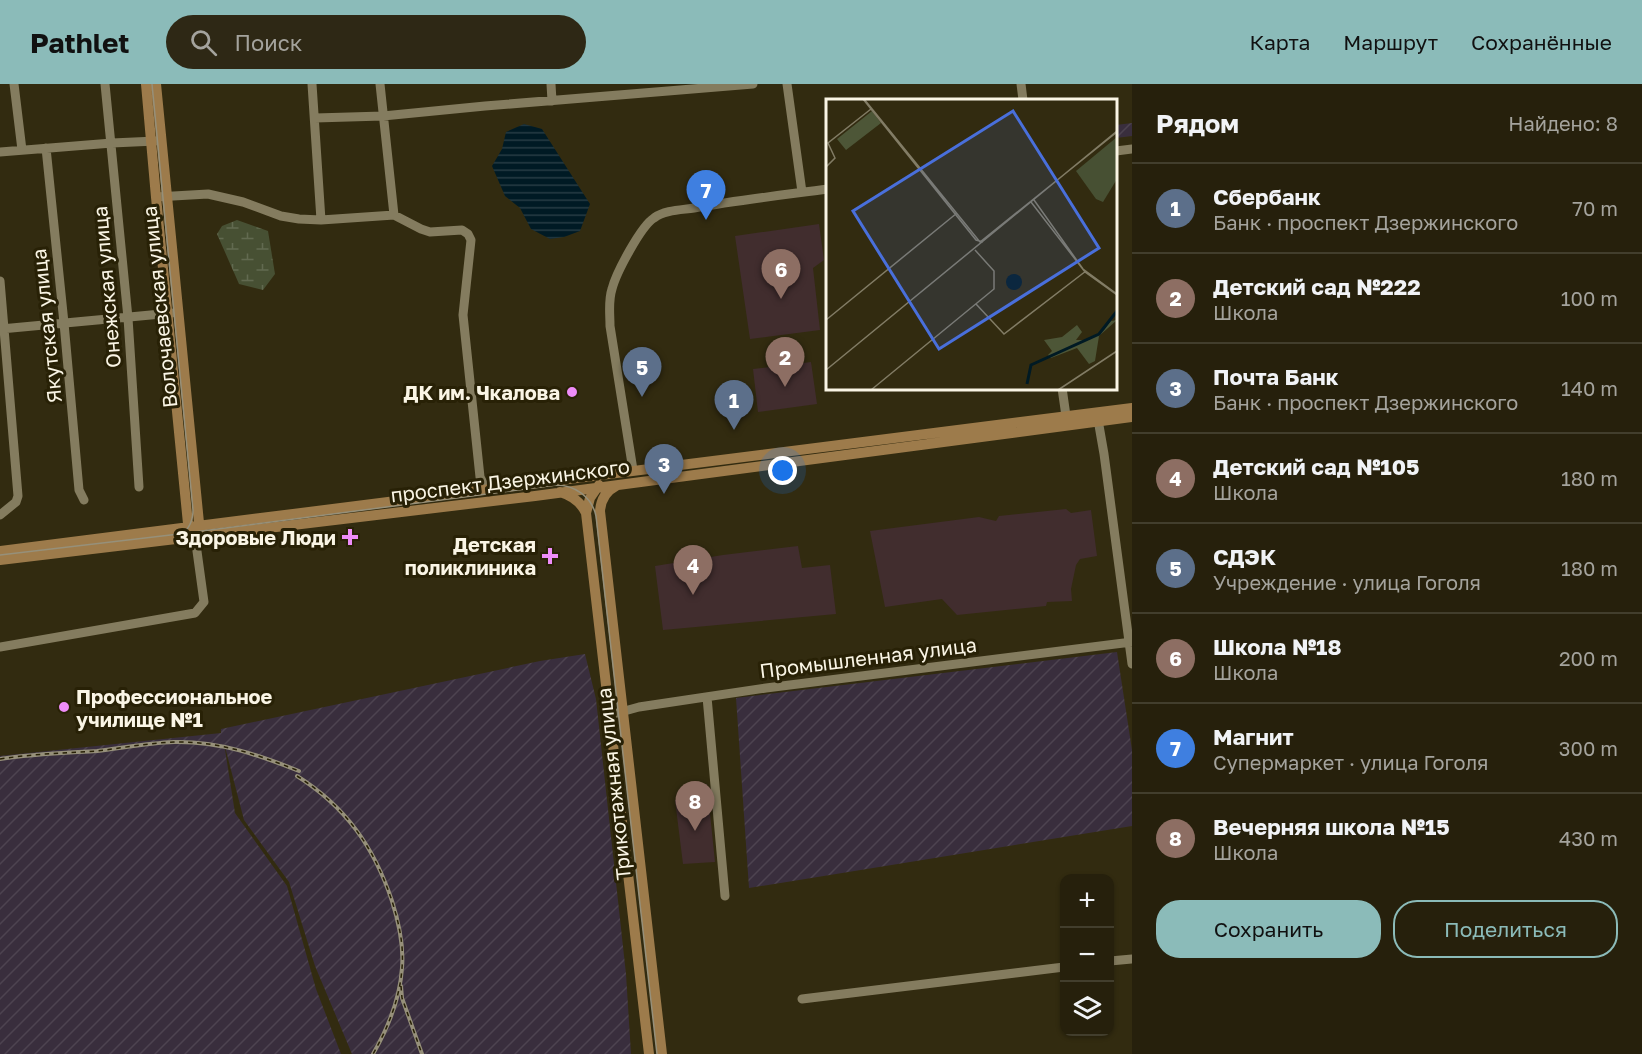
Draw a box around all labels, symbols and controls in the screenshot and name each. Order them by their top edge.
search box [166,15,586,69]
text: Pathlet [30,26,130,59]
icon: search [187,26,220,59]
text: Поиск [235,29,302,56]
text: Карта [1249,29,1310,55]
text: Маршрут [1343,29,1438,55]
text: Сохранённые [1471,29,1612,55]
inset map [826,99,1117,390]
text: Рядом [1156,108,1239,139]
text: Найдено: 8 [1508,111,1618,135]
pin: 7 [686,170,726,220]
text: Сбербанк [1213,183,1321,210]
text: 1 [1170,196,1181,220]
text: 70 m [1572,196,1618,220]
street label: Онежская улица [87,205,125,369]
street label: Волочаевская улица [136,205,182,409]
text: Банк · проспект Дзержинского [1213,210,1518,234]
street label: Якутская улица [26,248,66,404]
pin: 6 [762,250,800,299]
text: Детский сад №222 [1213,273,1421,300]
text: 2 [1169,286,1182,310]
text: 100 m [1561,286,1618,310]
text: Школа [1213,300,1278,324]
pin: 2 [766,338,804,387]
pin: 5 [622,348,662,397]
text: Почта Банк [1213,363,1338,390]
text: 3 [1169,376,1182,400]
text: 140 m [1561,376,1618,400]
place label: ДК им. Чкалова [403,380,560,404]
pin: 1 [714,380,754,430]
marker: ДК им. Чкалова [565,385,579,399]
text: Банк · проспект Дзержинского [1213,390,1518,414]
pin: 3 [644,444,684,494]
street label: проспект Дзержинского [389,453,631,507]
text: Детский сад №105 [1213,453,1419,480]
your location [768,456,797,485]
text: 4 [1169,466,1182,490]
text: 180 m [1561,466,1618,490]
text: Школа [1213,480,1278,504]
place label: Здоровые Люди [176,525,336,549]
marker: Здоровые Люди [341,528,359,546]
place label: Детская поликлиника [405,532,536,579]
text: СДЭК [1213,543,1276,570]
pin: 4 [674,546,712,595]
marker: Детская поликлиника [541,547,559,565]
text: 5 [1169,556,1182,580]
text: 180 m [1561,556,1618,580]
text: Учреждение · улица Гоголя [1213,570,1481,594]
street label: Промышленная улица [758,632,978,682]
text: Школа №18 [1213,633,1342,660]
text: 6 [1169,646,1182,670]
text: 200 m [1559,646,1618,670]
text: Школа [1213,660,1278,684]
place label: Профессиональное училище №1 [76,684,273,731]
street label: Трикотажная улица [591,687,635,881]
marker: Профессиональное училище №1 [57,700,71,714]
text: Магнит [1213,723,1294,750]
text: 7 [1170,736,1181,760]
text: 300 m [1559,736,1618,760]
text: Супермаркет · улица Гоголя [1213,750,1489,774]
pin: 8 [676,782,714,831]
text: Вечерняя школа №15 [1213,813,1450,840]
text: 8 [1169,826,1182,850]
text: 430 m [1559,826,1618,850]
text: Школа [1213,840,1278,864]
map controls [1060,874,1114,1036]
button: + [1060,874,1114,928]
button: Сохранить [1156,900,1381,958]
button: Поделиться [1393,900,1618,958]
button: − [1060,928,1114,982]
button: layers [1060,982,1114,1036]

